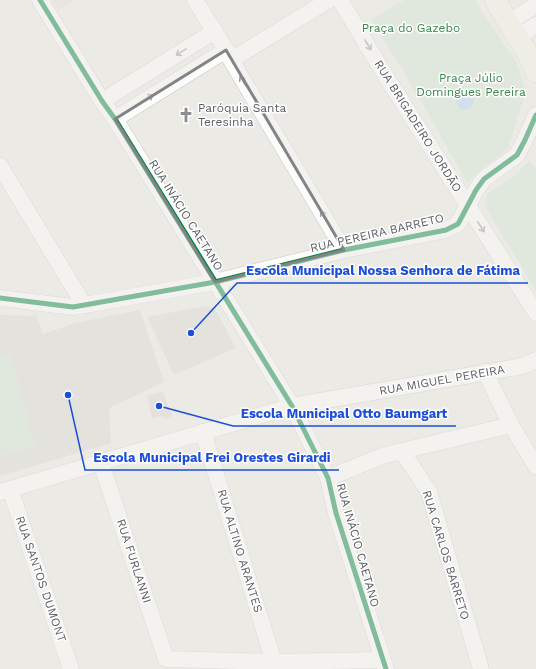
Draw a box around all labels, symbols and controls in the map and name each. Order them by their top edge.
park label: Praça do Gazebo [362,21,460,35]
one-way arrow [364,39,372,51]
one-way arrow [176,48,187,56]
street label: RUA BRIGADEIRO JORDÃO [372,57,464,195]
park label: Praça Júlio Domingues Pereira [416,71,526,99]
one-way arrow [239,75,247,87]
one-way arrow [142,94,153,102]
place label: Paróquia Santa Teresinha [198,101,286,129]
church icon: Paróquia Santa Teresinha [177,106,195,124]
street label: RUA INÁCIO CAETANO [146,157,226,273]
street label: RUA PEREIRA BARRETO [309,211,445,255]
one-way arrow [320,211,328,222]
one-way arrow [478,221,486,233]
callout: Escola Municipal Nossa Senhora de Fátima [237,258,528,283]
text: Escola Municipal Nossa Senhora de Fátima [246,263,520,278]
street label: RUA MIGUEL PEREIRA [378,362,506,398]
callout: Escola Municipal Otto Baumgart [233,401,456,426]
text: Escola Municipal Otto Baumgart [241,406,448,421]
callout: Escola Municipal Frei Orestes Girardi [85,445,339,470]
text: Escola Municipal Frei Orestes Girardi [93,450,331,465]
street label: RUA INÁCIO CAETANO [334,481,382,609]
street label: RUA ALTINO ARANTES [215,488,265,614]
street label: RUA CARLOS BARRETO [420,489,472,621]
street label: RUA SANTOS DUMONT [13,514,69,644]
street label: RUA FURLANNI [114,517,154,605]

